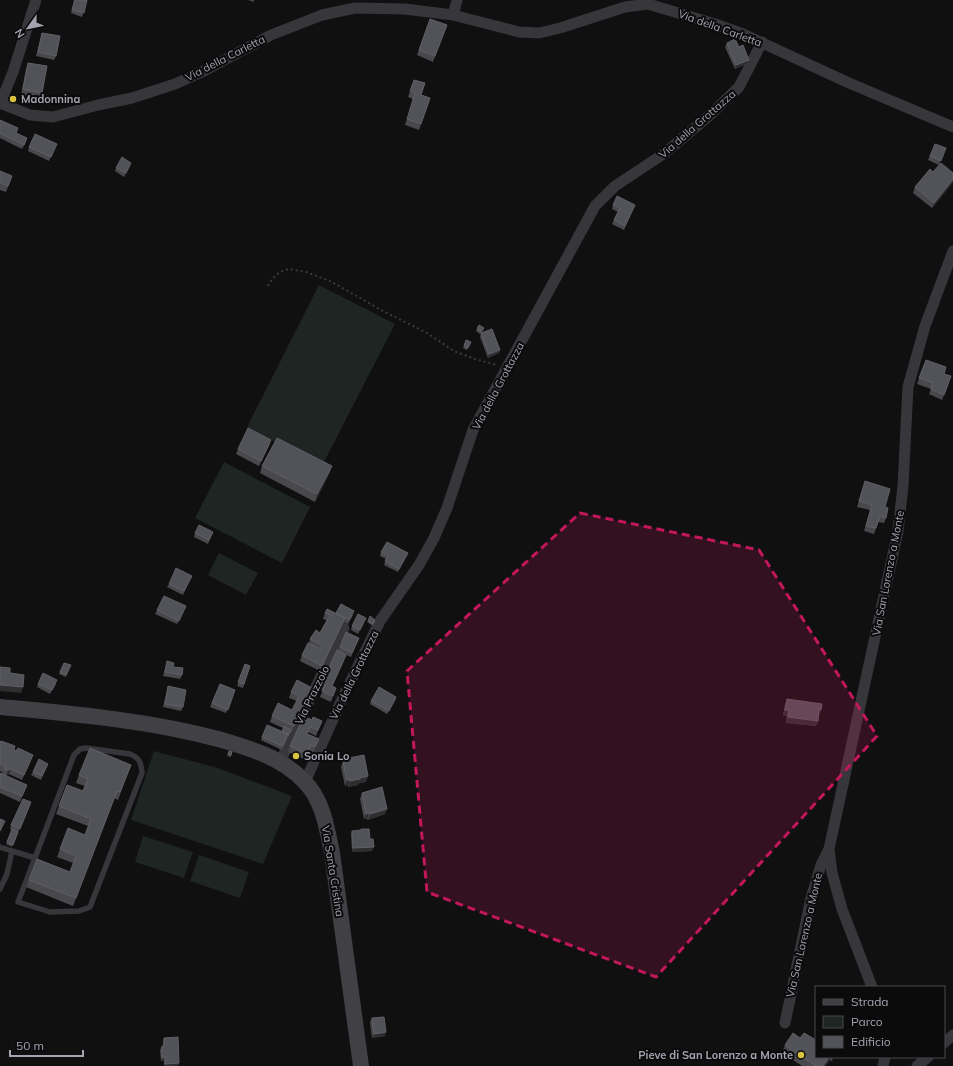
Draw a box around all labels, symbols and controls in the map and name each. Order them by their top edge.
street label: Via della Carletta [676,6,764,50]
north arrow [8,8,48,48]
text: N [11,26,28,41]
street label: Via della Carletta [183,32,267,84]
street label: Via della Grottazza [656,87,738,161]
place label: Madonnina [21,92,80,106]
marker: Madonnina [8,94,18,104]
street label: Via della Grottazza [469,340,527,432]
street label: Via San Lorenzo a Monte [869,509,907,637]
street label: Via della Grottazza [326,628,382,722]
street label: Via Prazzolo [292,663,332,727]
place label: Sonia Lo [304,749,350,763]
marker: Sonia Lo [291,751,301,761]
street label: Via Santa Cristina [319,824,347,918]
street label: Via San Lorenzo a Monte [783,871,825,999]
legend [815,986,945,1058]
text: Strada [851,994,889,1009]
text: Parco [851,1014,883,1029]
scale bar [10,1032,83,1058]
text: Edificio [851,1034,891,1049]
text: 50 m [16,1038,44,1053]
place label: Pieve di San Lorenzo a Monte [638,1048,793,1062]
marker: Pieve di San Lorenzo a Monte [796,1050,806,1060]

